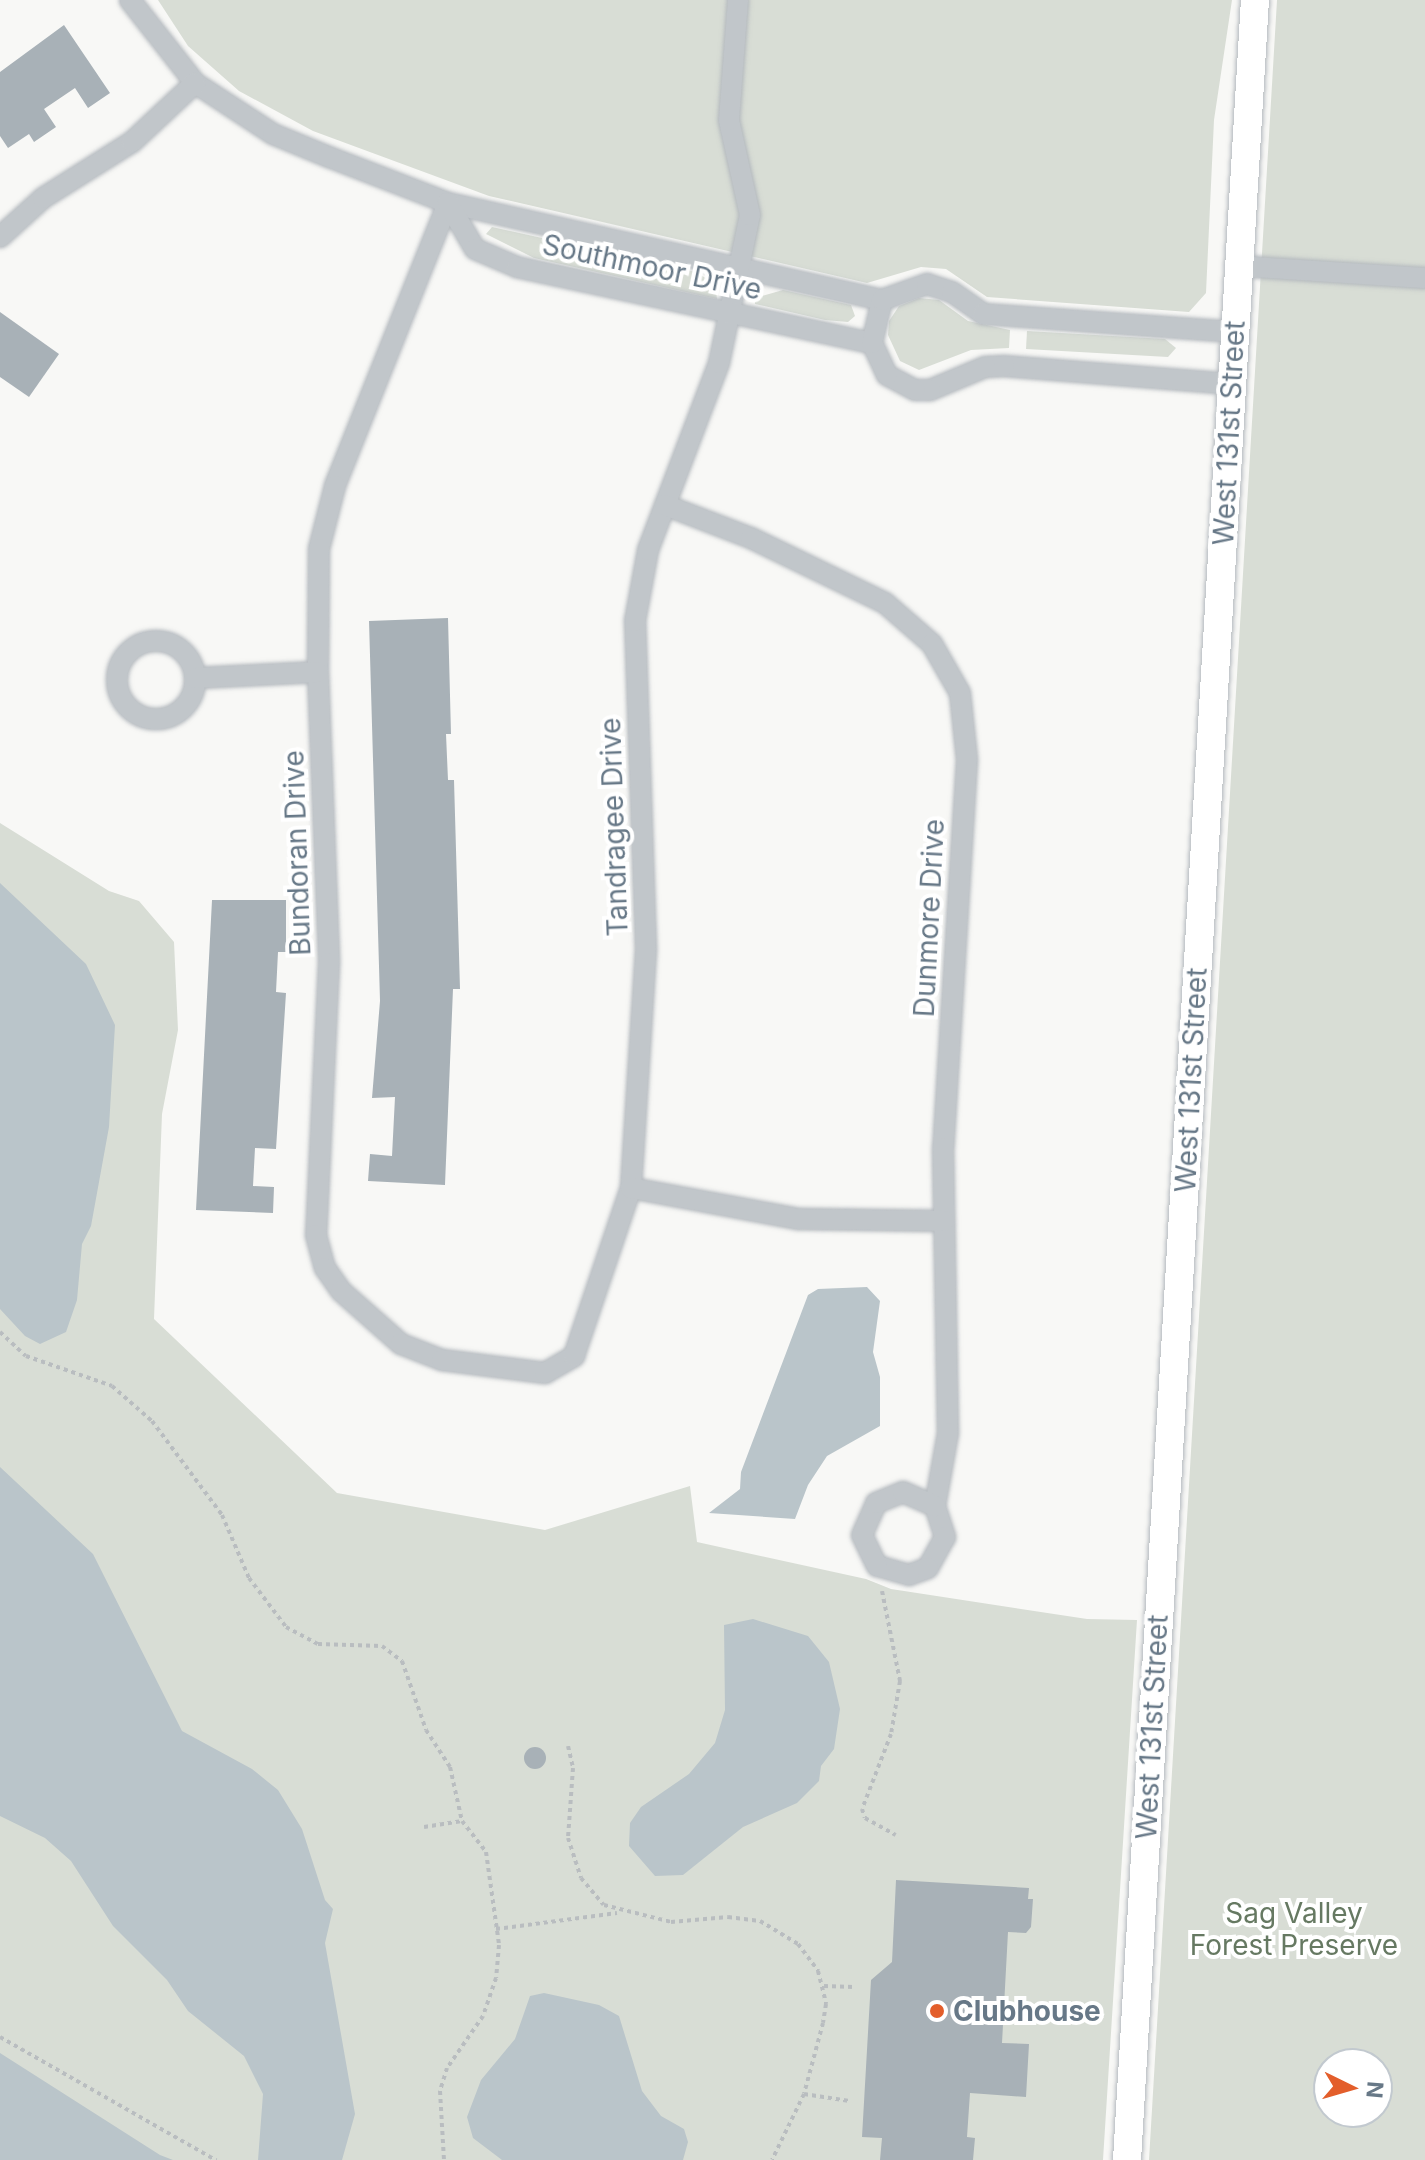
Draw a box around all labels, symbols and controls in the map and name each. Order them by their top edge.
street label: Southmoor Drive [539,227,765,307]
street label: West 131st Street [1206,320,1252,546]
street label: Tandragee Drive [593,717,635,937]
street label: Bundoran Drive [277,750,317,956]
street label: Dunmore Drive [907,818,951,1018]
street label: West 131st Street [1168,967,1214,1193]
street label: West 131st Street [1129,1614,1175,1840]
park label: Sag Valley Forest Preserve [1190,1896,1398,1962]
place label: Clubhouse [953,1994,1101,2028]
marker: Clubhouse [928,2002,946,2020]
north arrow [1313,2048,1393,2128]
text: N [1361,2080,1389,2099]

